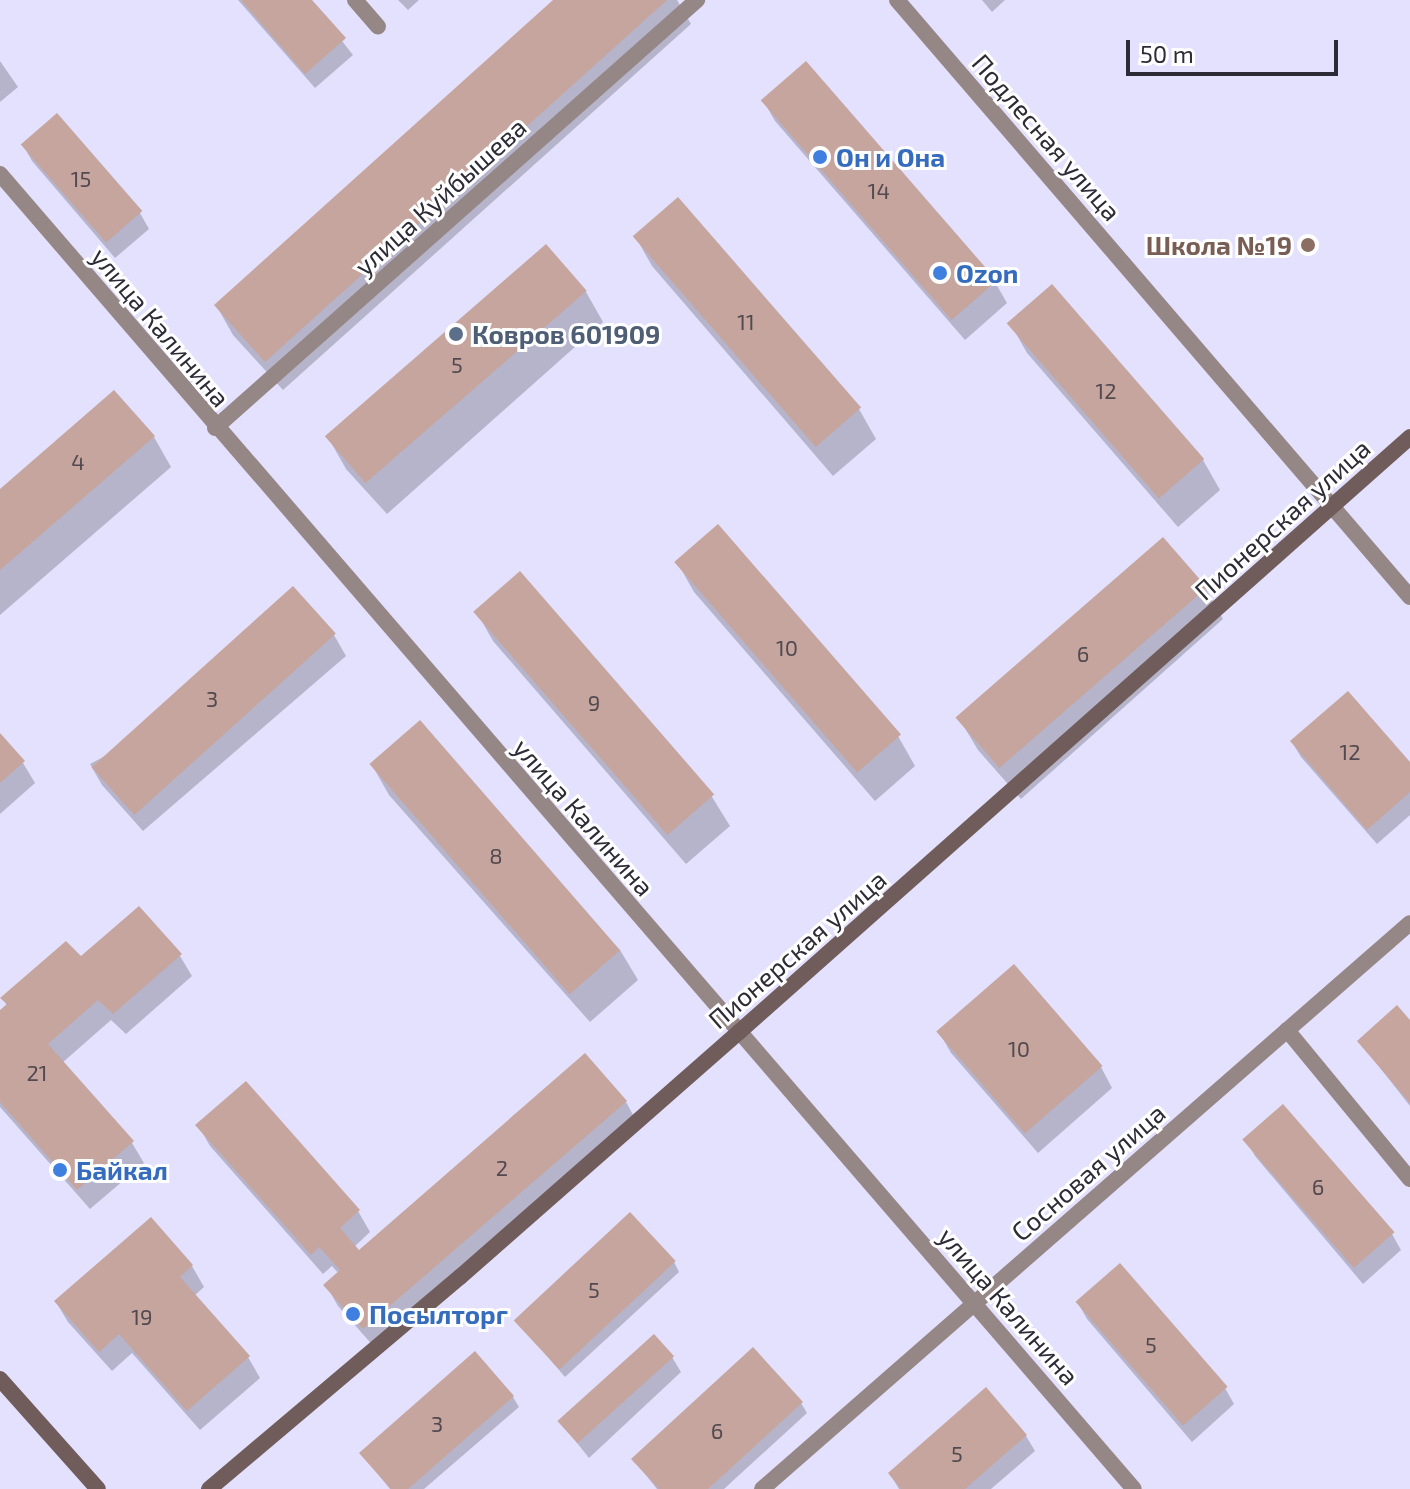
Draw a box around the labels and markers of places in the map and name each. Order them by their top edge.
place label: Он и Она [836,141,945,173]
marker: Он и Она [811,148,829,166]
place label: Школа №19 [1146,229,1292,261]
marker: Школа №19 [1299,236,1317,254]
place label: Ozon [956,257,1018,289]
marker: Ozon [931,264,949,282]
place label: Ковров 601909 [472,318,660,350]
marker: Ковров 601909 [447,325,465,343]
place label: Байкал [76,1154,168,1186]
marker: Байкал [51,1161,69,1179]
place label: Посылторг [369,1298,508,1330]
marker: Посылторг [344,1305,362,1323]

